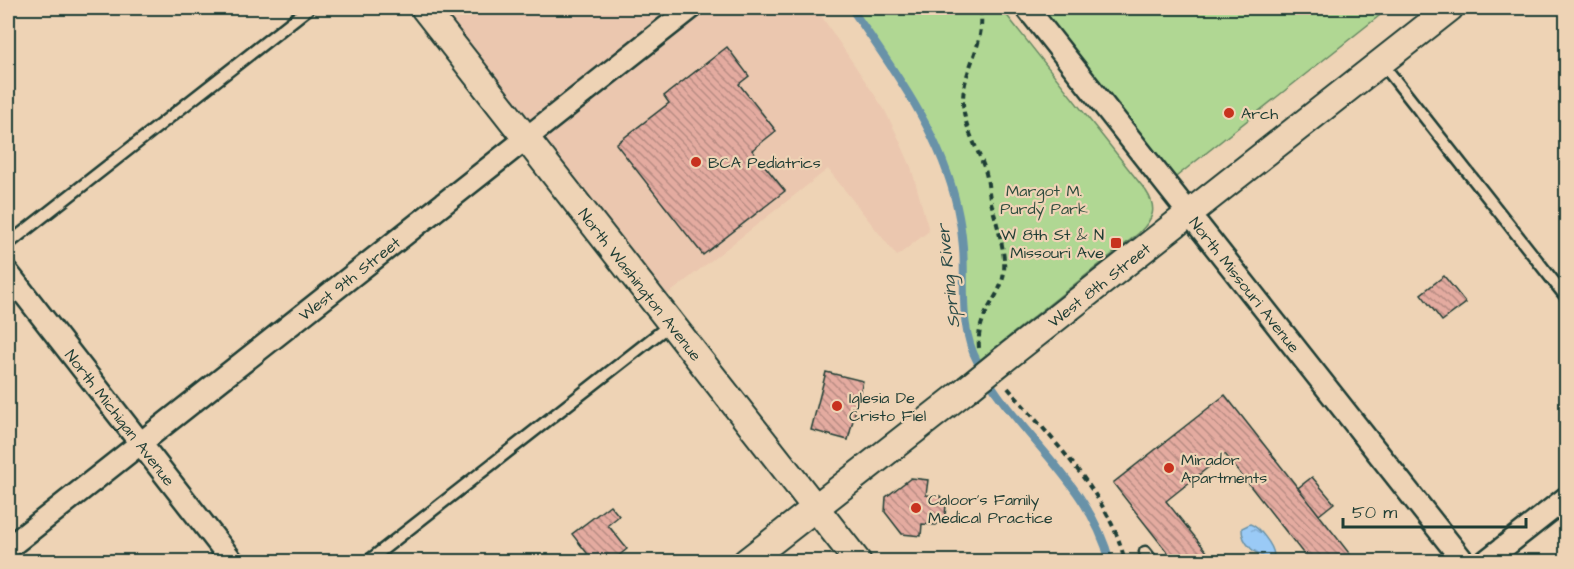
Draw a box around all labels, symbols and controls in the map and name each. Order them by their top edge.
place label: Arch [1241,103,1278,125]
marker: Arch [1222,106,1236,120]
place label: BCA Pediatrics [708,152,821,174]
marker: BCA Pediatrics [689,155,703,169]
park label: Margot M. Purdy Park [1000,180,1088,221]
street label: North Washington Avenue [573,204,707,366]
street label: North Missouri Avenue [1184,213,1305,358]
water label: Spring River [930,221,967,329]
place label: W 8th St & N Missouri Ave [1001,224,1104,264]
street label: West 9th Street [294,232,406,326]
marker: W 8th St & N Missouri Ave [1109,236,1123,250]
street label: West 8th Street [1044,238,1156,333]
street label: North Michigan Avenue [59,345,180,491]
place label: Iglesia De Cristo Fiel [849,387,926,427]
marker: Iglesia De Cristo Fiel [830,399,844,413]
place label: Mirador Apartments [1181,449,1267,489]
marker: Mirador Apartments [1162,461,1176,475]
place label: Caloor's Family Medical Practice [928,489,1053,529]
scale bar [1343,491,1526,529]
text: 50 m [1352,500,1397,525]
marker: Caloor's Family Medical Practice [909,501,923,515]

